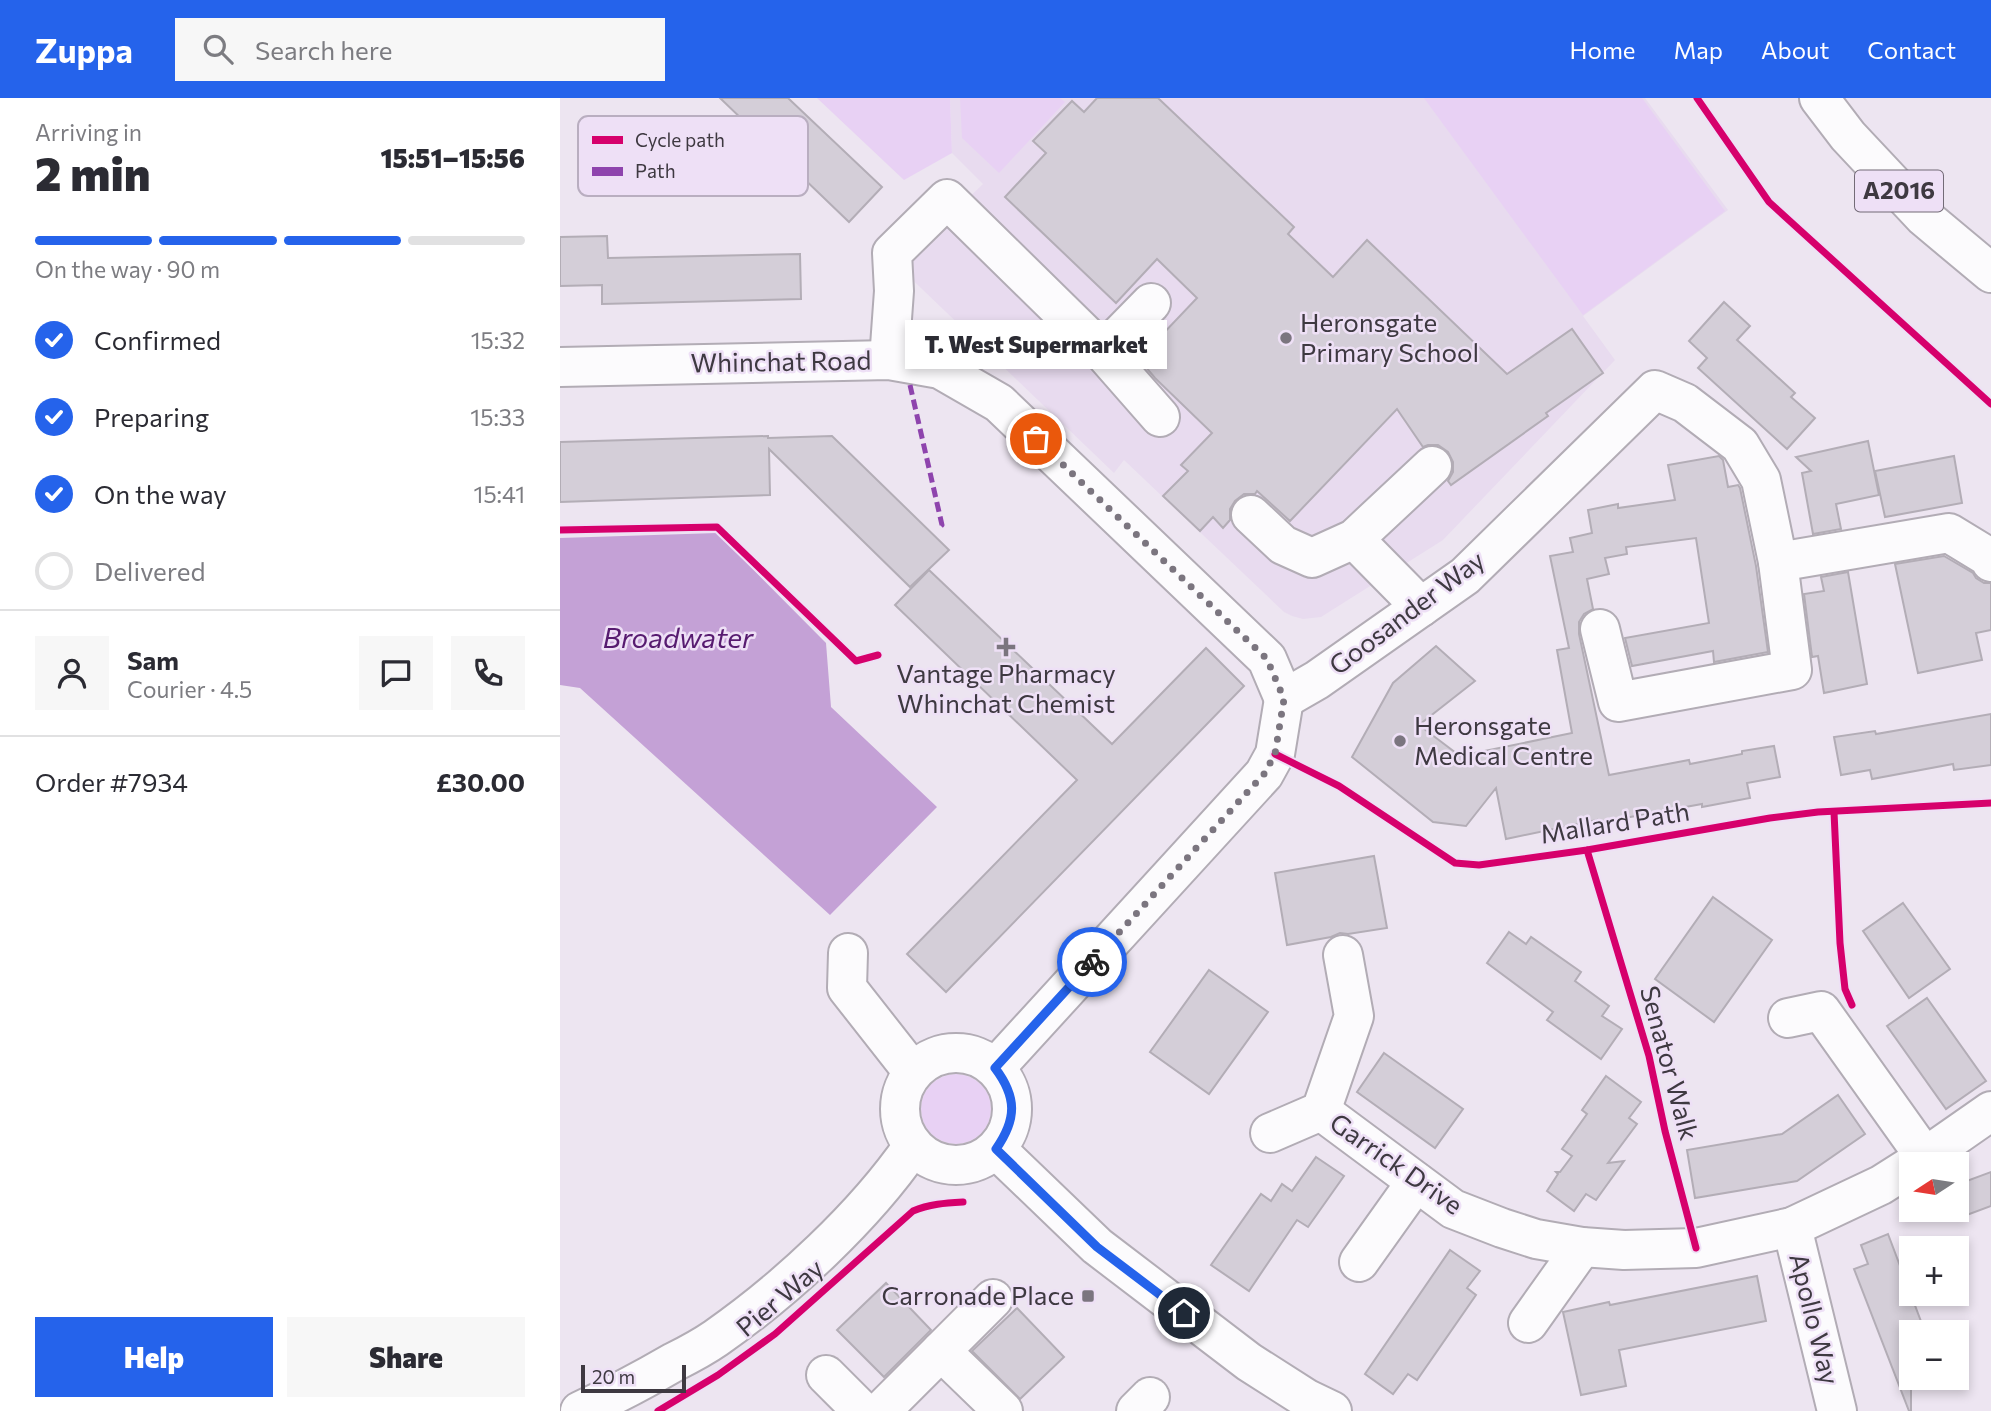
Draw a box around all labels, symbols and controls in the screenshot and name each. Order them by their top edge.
search box [175,18,665,81]
text: Zuppa [35,29,133,70]
icon: search [199,30,237,68]
text: Search here [255,34,392,65]
text: Home [1570,35,1636,64]
text: Map [1674,35,1723,64]
text: About [1761,35,1829,64]
text: Contact [1867,35,1956,64]
legend [578,116,808,196]
text: Arriving in [35,118,142,146]
text: Cycle path [635,128,725,151]
text: 15:51–15:56 [380,142,525,173]
text: 2 min [35,144,151,200]
text: Path [635,159,676,182]
road number: A2016 [1855,170,1943,212]
text: On the way · 90 m [35,255,220,283]
place label: Heronsgate Primary School [1300,306,1479,367]
callout: T. West Supermarket [905,320,1167,369]
icon: check [35,321,73,359]
text: Confirmed [94,324,221,355]
text: 15:32 [471,326,525,354]
text: T. West Supermarket [924,330,1148,358]
marker: Heronsgate Primary School [1278,330,1294,346]
street label: Whinchat Road [690,343,872,378]
icon: check [35,398,73,436]
text: Preparing [94,401,209,432]
text: 15:33 [470,403,525,431]
pin [1006,409,1066,469]
icon: bag [1017,420,1055,458]
icon: check [35,475,73,513]
text: On the way [94,478,227,509]
text: 15:41 [474,480,525,508]
street label: Goosander Way [1322,543,1490,680]
text: Delivered [94,555,205,586]
water label: Broadwater [603,620,754,654]
button: person [35,636,109,710]
button: chat [359,636,433,710]
button: phone [451,636,525,710]
marker: Vantage Pharmacy Whinchat Chemist [998,639,1014,655]
text: Sam [127,644,179,675]
place label: Vantage Pharmacy Whinchat Chemist [896,657,1116,718]
text: Courier · 4.5 [127,675,252,703]
place label: Heronsgate Medical Centre [1414,709,1593,770]
marker: Heronsgate Medical Centre [1392,733,1408,749]
text: Order #7934 [35,766,188,797]
text: £30.00 [436,766,525,797]
street label: Mallard Path [1538,794,1691,849]
courier [1057,927,1127,997]
icon: bike [1073,943,1111,981]
street label: Senator Walk [1635,982,1706,1143]
street label: Garrick Drive [1325,1106,1469,1220]
north arrow [1899,1152,1969,1222]
map controls [1899,1152,1969,1390]
button: + [1899,1236,1969,1306]
street label: Apollo Way [1784,1250,1847,1388]
street label: Pier Way [729,1252,829,1342]
place label: Carronade Place [881,1279,1074,1310]
pin [1154,1283,1214,1343]
marker: Carronade Place [1080,1288,1096,1304]
icon: home [1165,1294,1203,1332]
button: Help [35,1317,273,1397]
button: Share [287,1317,525,1397]
button: − [1899,1320,1969,1390]
scale bar [581,1362,686,1394]
text: 20 m [592,1365,635,1388]

